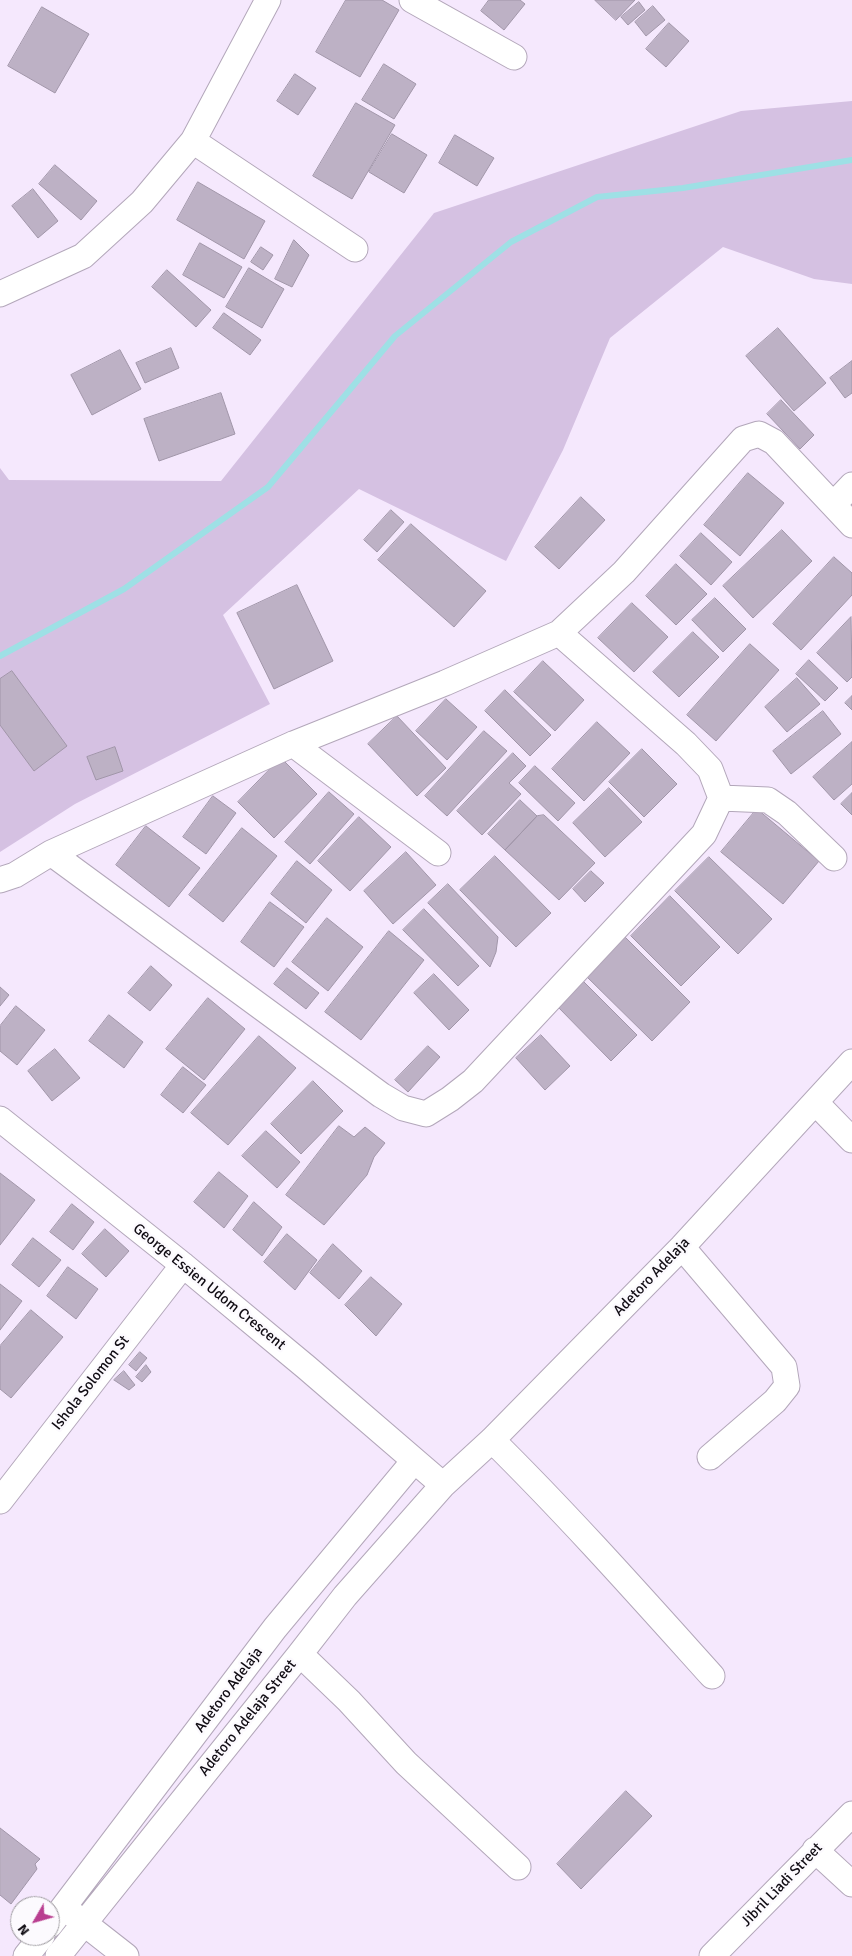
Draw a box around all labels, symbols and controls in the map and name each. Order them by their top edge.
street label: George Essien Udom Crescent [129,1220,289,1354]
street label: Adetoro Adelaja [610,1234,694,1320]
street label: Ishola Solomon St [48,1332,134,1434]
street label: Adetoro Adelaja [191,1644,267,1736]
street label: Adetoro Adelaja Street [196,1656,300,1780]
street label: Jibril Liadi Street [737,1839,827,1931]
north arrow [10,1896,60,1946]
text: N [14,1921,33,1939]

